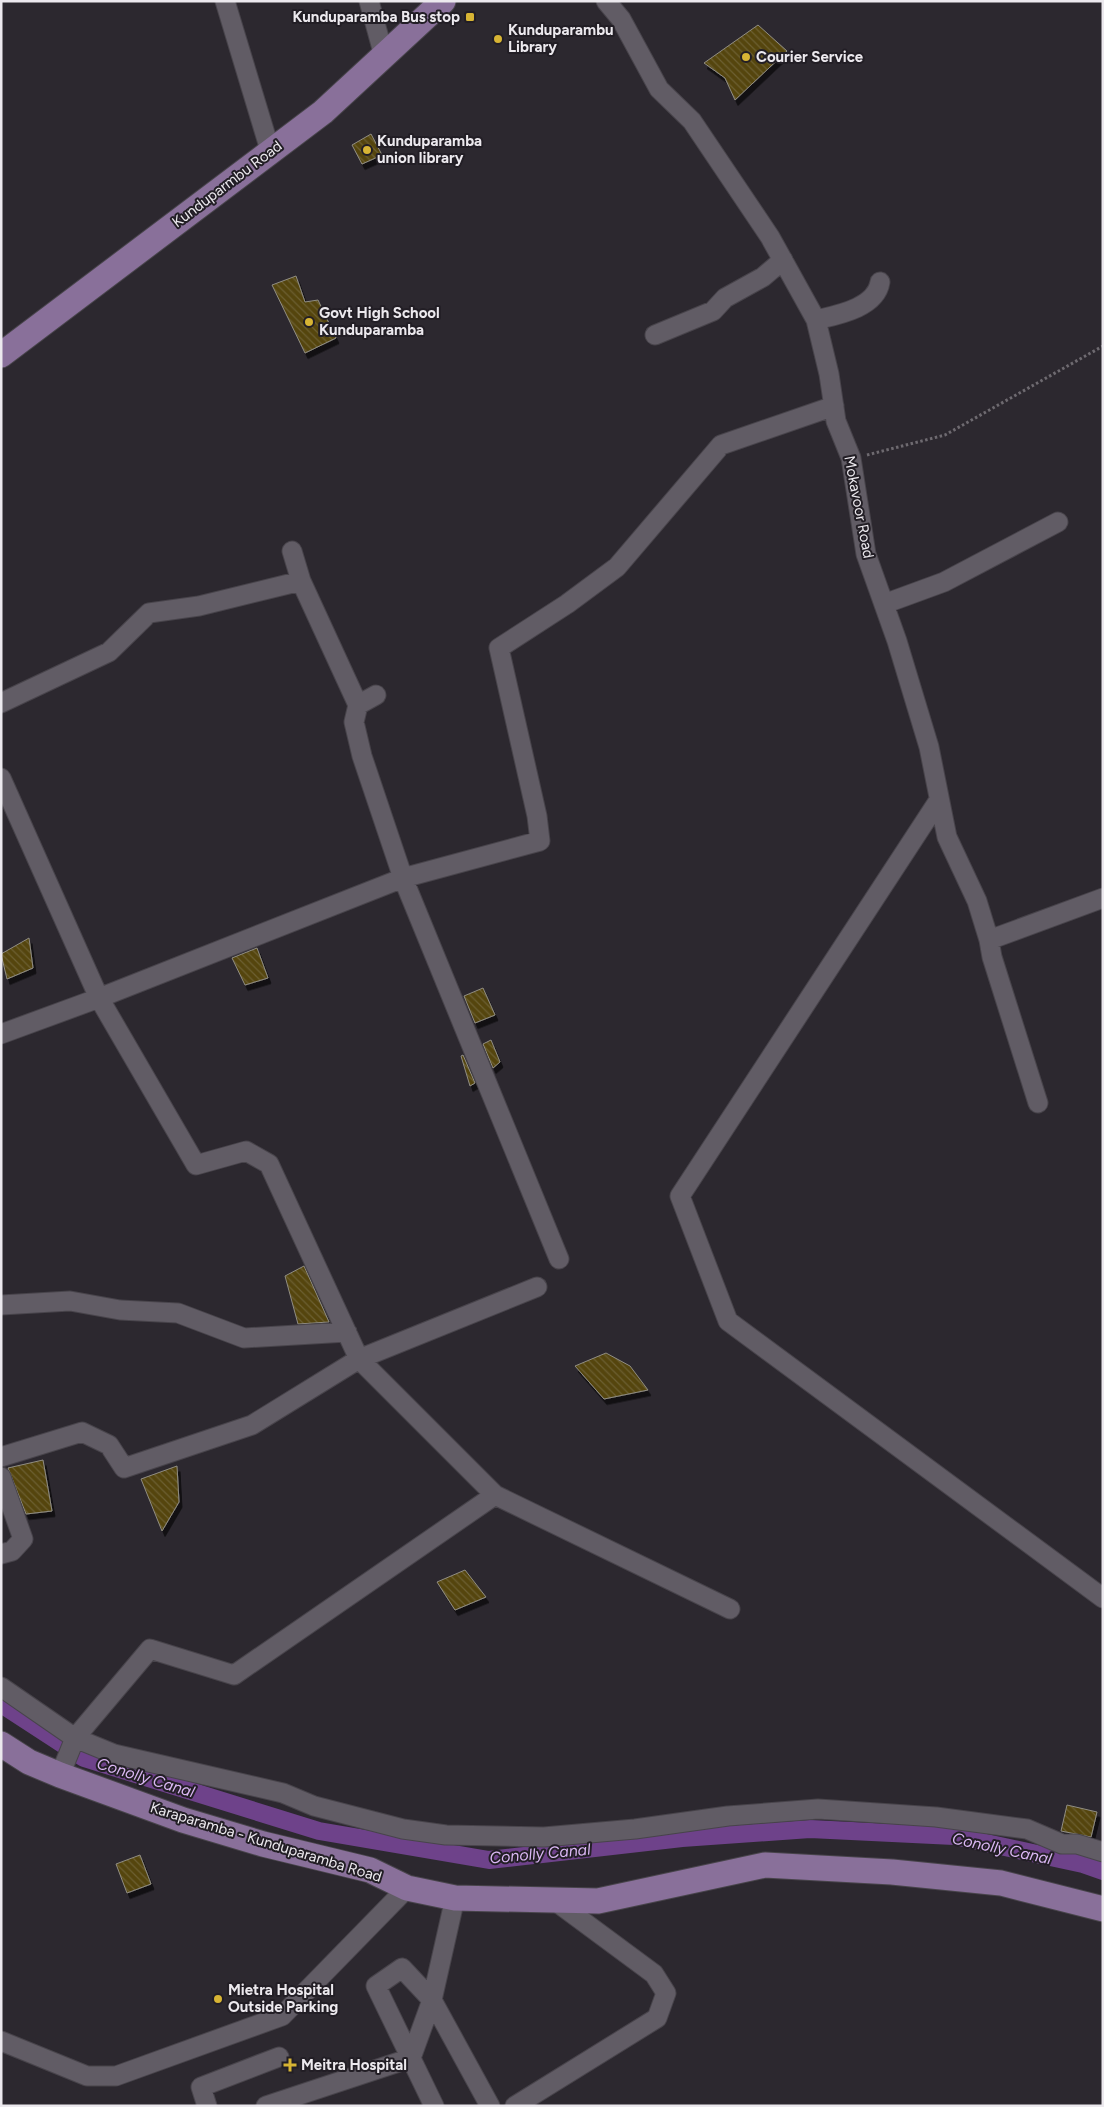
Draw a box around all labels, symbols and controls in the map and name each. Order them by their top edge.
place label: Kunduparamba Bus stop [292,8,460,26]
marker: Kunduparamba Bus stop [464,11,476,23]
place label: Kunduparambu Library [508,21,614,56]
marker: Kunduparambu Library [492,33,504,45]
place label: Courier Service [756,48,864,66]
marker: Courier Service [740,51,752,63]
place label: Kunduparamba union library [377,132,482,167]
street label: Kunduparmbu Road [169,137,285,231]
marker: Kunduparamba union library [361,144,373,156]
place label: Govt High School Kunduparamba [319,304,440,339]
marker: Govt High School Kunduparamba [303,316,315,328]
street label: Mokavoor Road [840,454,878,560]
water label: Conolly Canal [95,1754,198,1802]
street label: Karaparamba - Kunduparamba Road [148,1798,384,1886]
water label: Conolly Canal [950,1829,1054,1868]
water label: Conolly Canal [489,1840,592,1867]
place label: Mietra Hospital Outside Parking [228,1981,338,2016]
marker: Mietra Hospital Outside Parking [212,1993,224,2005]
place label: Meitra Hospital [301,2056,407,2074]
marker: Meitra Hospital [283,2058,297,2072]

